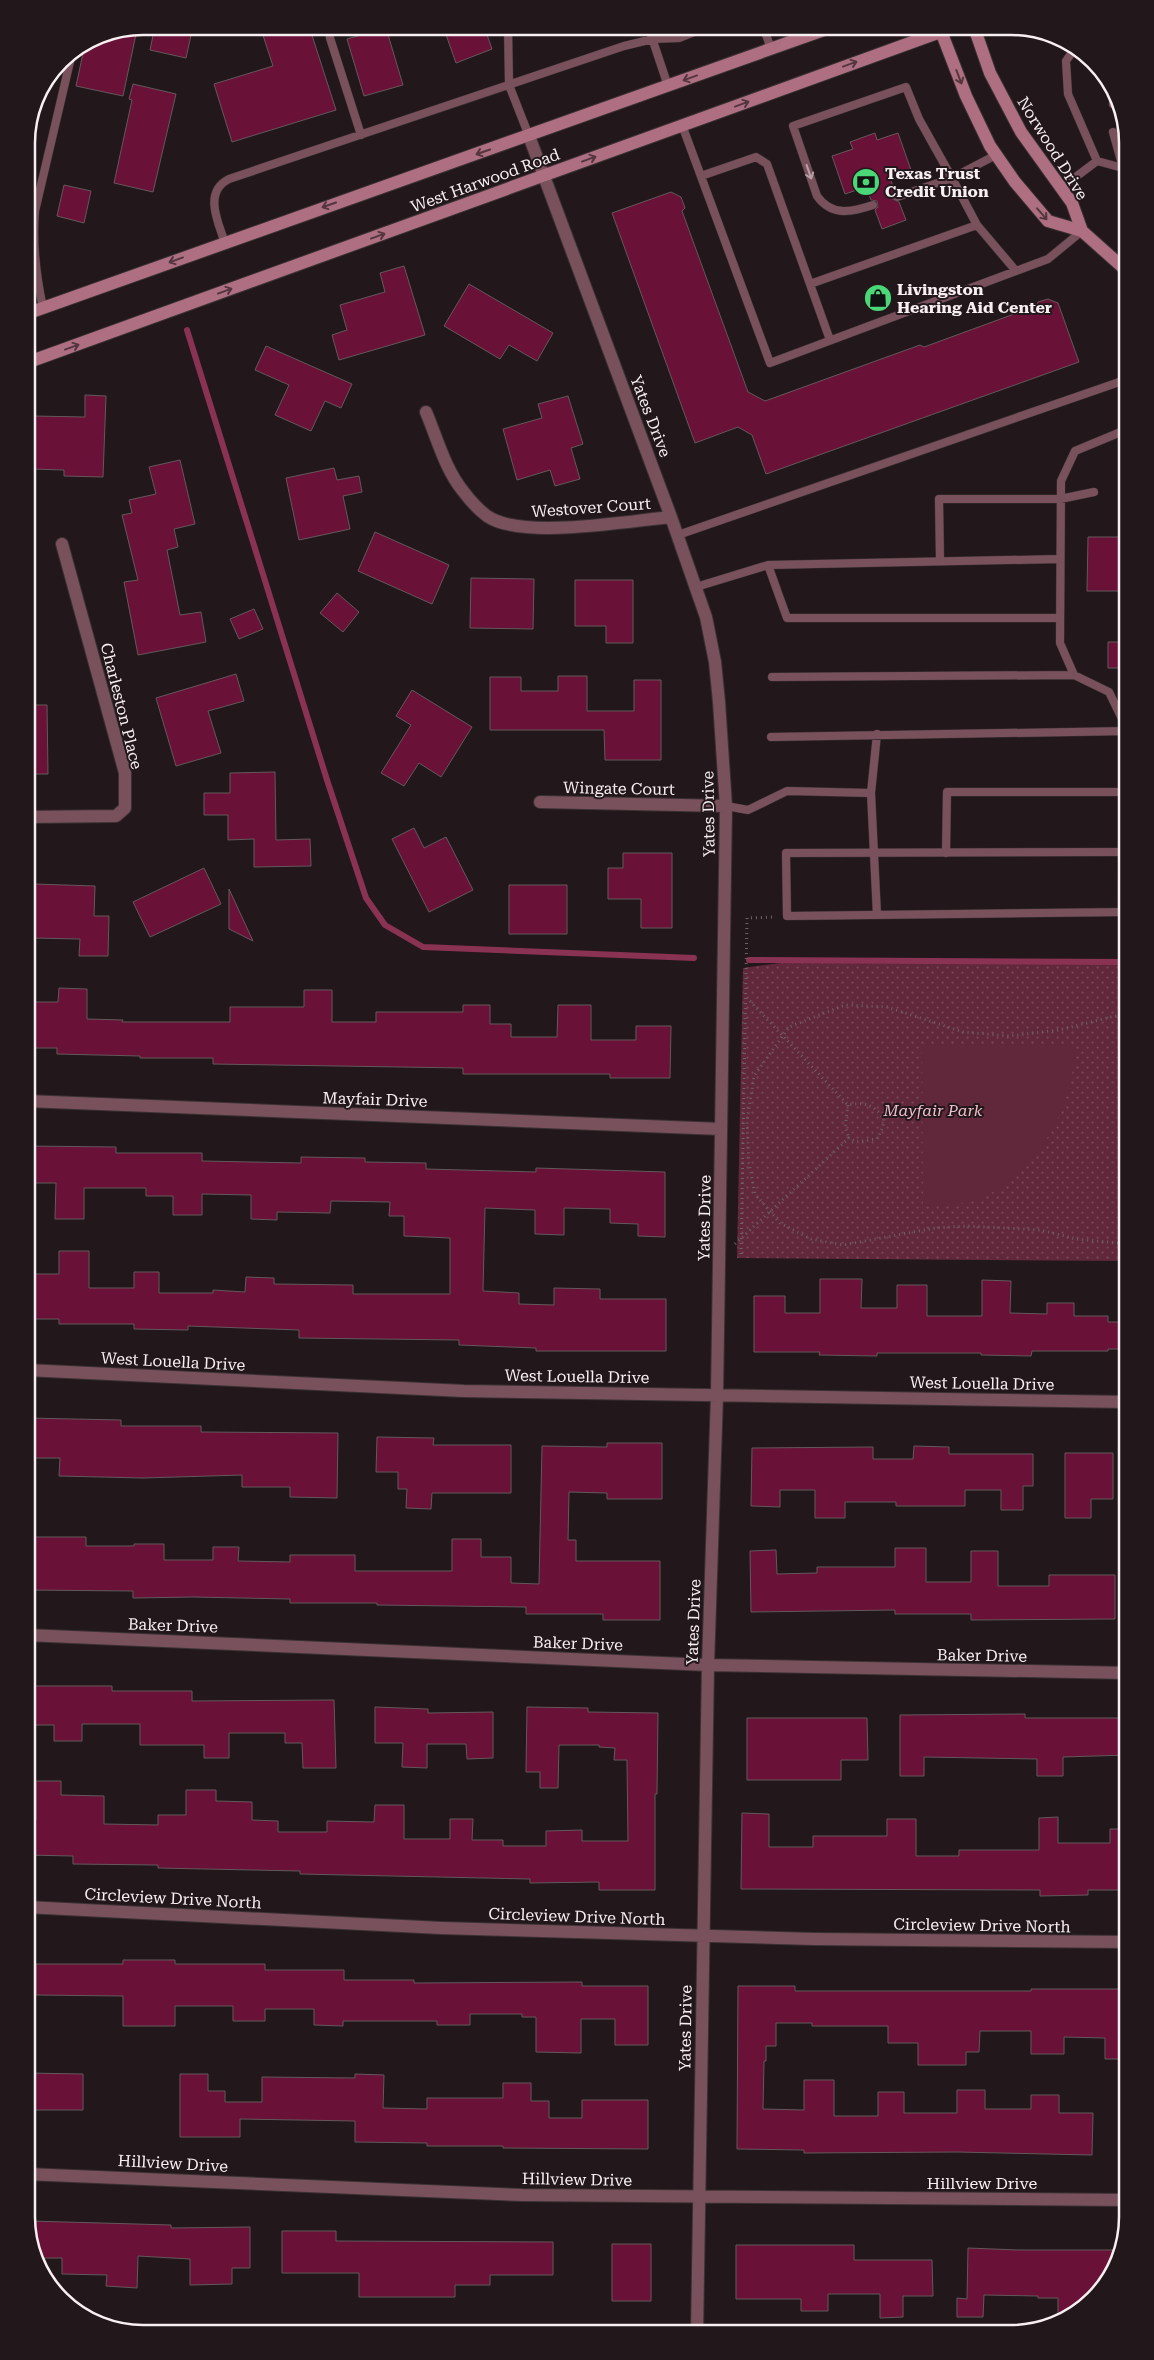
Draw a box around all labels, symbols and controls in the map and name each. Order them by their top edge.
one-way arrow [842,59,858,68]
one-way arrow [954,69,964,84]
one-way arrow [683,74,698,83]
street label: Norwood Drive [1013,93,1092,204]
one-way arrow [734,98,750,108]
street label: West Harwood Road [408,145,562,216]
one-way arrow [475,148,491,157]
one-way arrow [581,154,597,163]
one-way arrow [805,163,814,179]
place label: Texas Trust Credit Union [885,164,989,201]
bank icon: Texas Trust Credit Union [851,167,881,197]
one-way arrow [322,201,337,210]
one-way arrow [1037,208,1048,221]
one-way arrow [370,231,385,240]
one-way arrow [169,256,184,265]
place label: Livingston Hearing Aid Center [897,280,1052,317]
shop icon: Livingston Hearing Aid Center [863,283,893,313]
one-way arrow [217,286,232,295]
one-way arrow [64,342,80,351]
street label: Yates Drive [626,373,675,460]
street label: Westover Court [531,494,651,521]
street label: Charleston Place [97,641,146,772]
street label: Yates Drive [698,770,719,857]
street label: Wingate Court [563,778,675,799]
street label: Mayfair Drive [322,1088,428,1111]
park label: Mayfair Park [883,1101,983,1120]
street label: Yates Drive [694,1175,715,1261]
street label: West Louella Drive [100,1348,246,1375]
street label: West Louella Drive [504,1366,650,1387]
street label: West Louella Drive [909,1373,1055,1394]
street label: Yates Drive [683,1578,705,1665]
street label: Baker Drive [128,1614,219,1637]
street label: Baker Drive [533,1632,624,1655]
street label: Baker Drive [937,1645,1027,1666]
street label: Circleview Drive North [84,1884,262,1913]
street label: Circleview Drive North [488,1904,666,1929]
street label: Circleview Drive North [893,1914,1071,1937]
street label: Yates Drive [675,1985,696,2071]
street label: Hillview Drive [117,2151,229,2176]
street label: Hillview Drive [522,2169,633,2190]
street label: Hillview Drive [927,2174,1037,2193]

